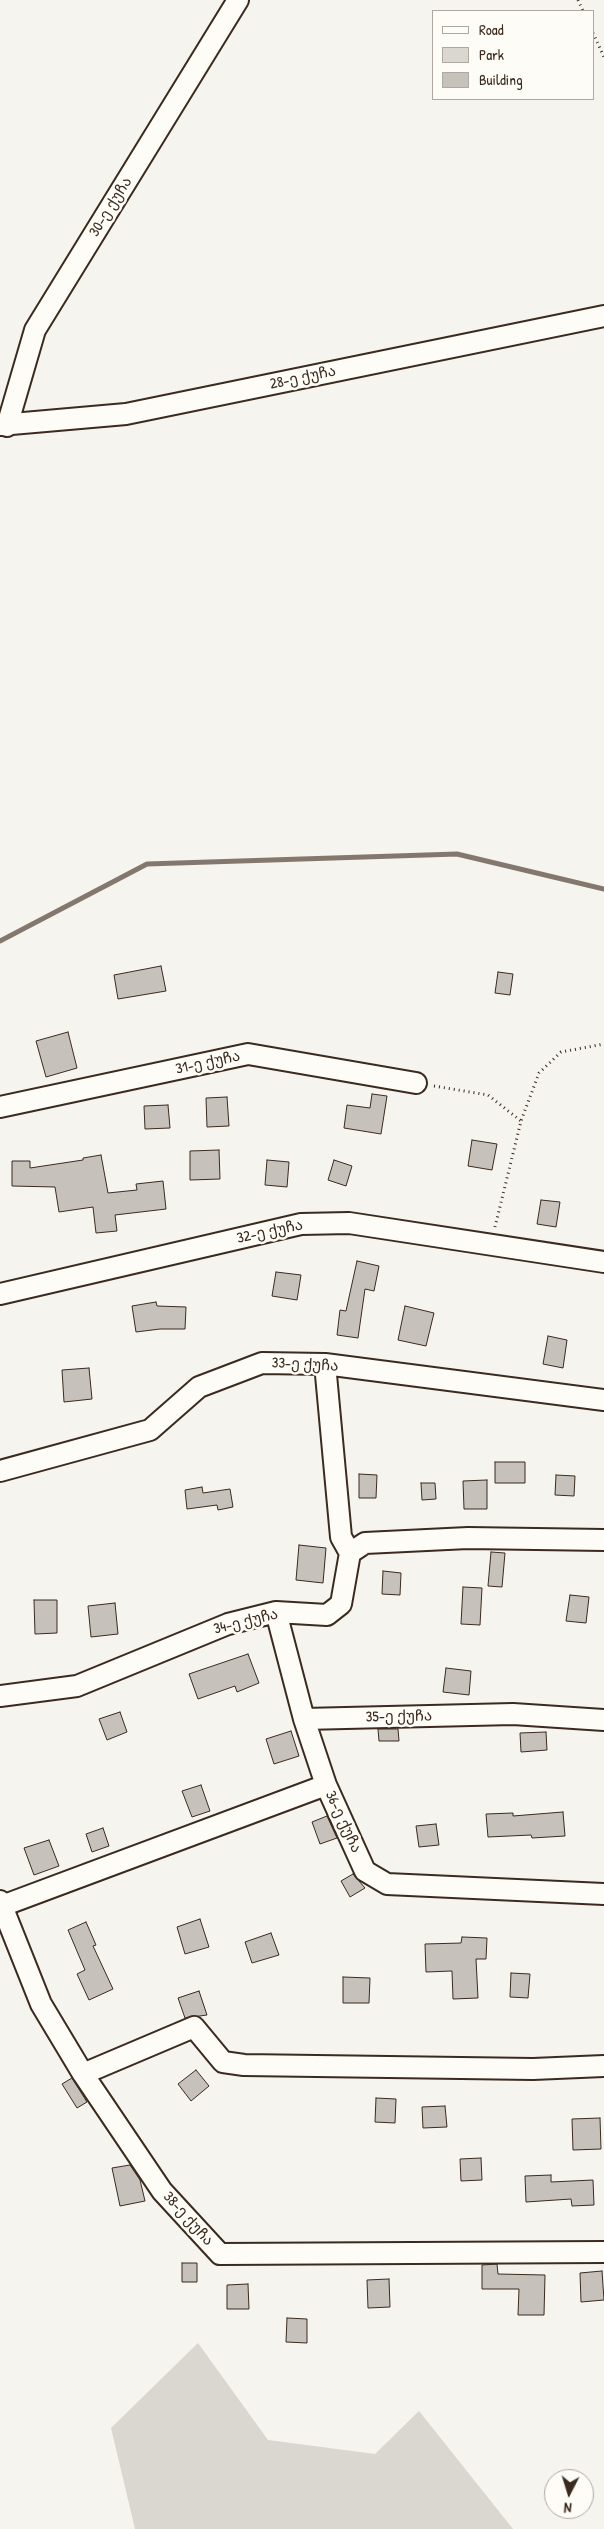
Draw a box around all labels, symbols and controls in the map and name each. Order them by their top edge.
legend [432,10,594,100]
text: Road [479,19,504,40]
text: Park [479,44,504,65]
text: Building [479,69,523,90]
street label: 30-ე ქუჩა [86,174,136,240]
street label: 28-ე ქუჩა [268,362,338,394]
street label: 31-ე ქუჩა [174,1047,242,1079]
street label: 32-ე ქუჩა [235,1216,305,1248]
street label: 33-ე ქუჩა [271,1354,339,1376]
street label: 34-ე ქუჩა [212,1605,280,1639]
street label: 35-ე ქუჩა [366,1707,432,1727]
street label: 36-ე ქუჩა [321,1788,365,1856]
street label: 38-ე ქუჩა [159,2188,217,2250]
north arrow [544,2469,594,2519]
text: N [563,2499,572,2518]

